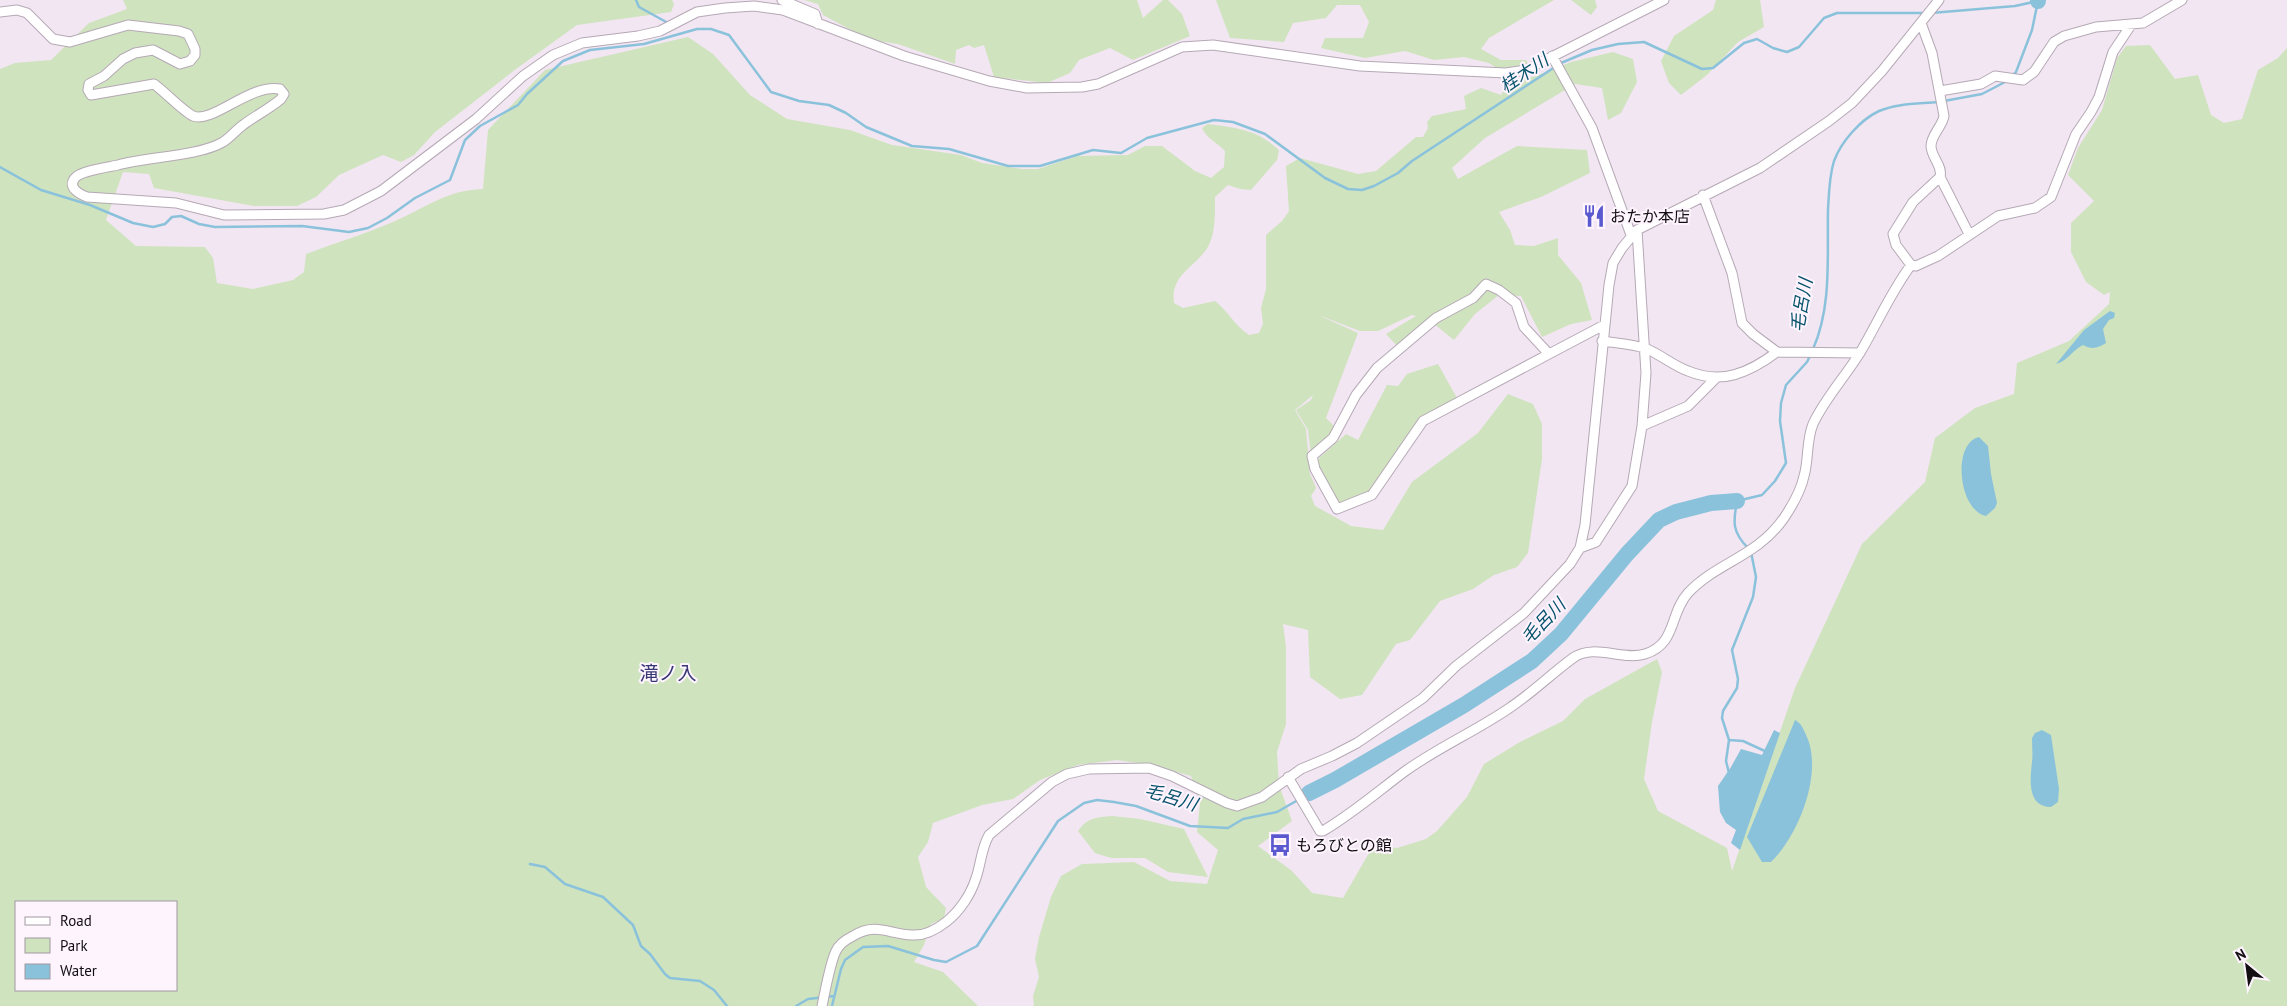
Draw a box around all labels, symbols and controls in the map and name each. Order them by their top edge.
water label: 桂木川 [1495,47,1554,98]
restaurant icon: おたか本店 [1581,203,1607,229]
place label: おたか本店 [1610,206,1690,226]
water label: 毛呂川 [1785,274,1817,334]
water label: 毛呂川 [1516,592,1571,648]
district label: 滝ノ入 [639,661,697,685]
water label: 毛呂川 [1142,778,1202,816]
bus stop icon: もろびとの館 [1267,832,1293,858]
place label: もろびとの館 [1296,835,1392,855]
legend [15,901,178,991]
text: Road [60,911,92,930]
text: Park [60,936,88,955]
north arrow [2222,941,2272,991]
text: N [2232,945,2249,965]
text: Water [60,961,97,980]

